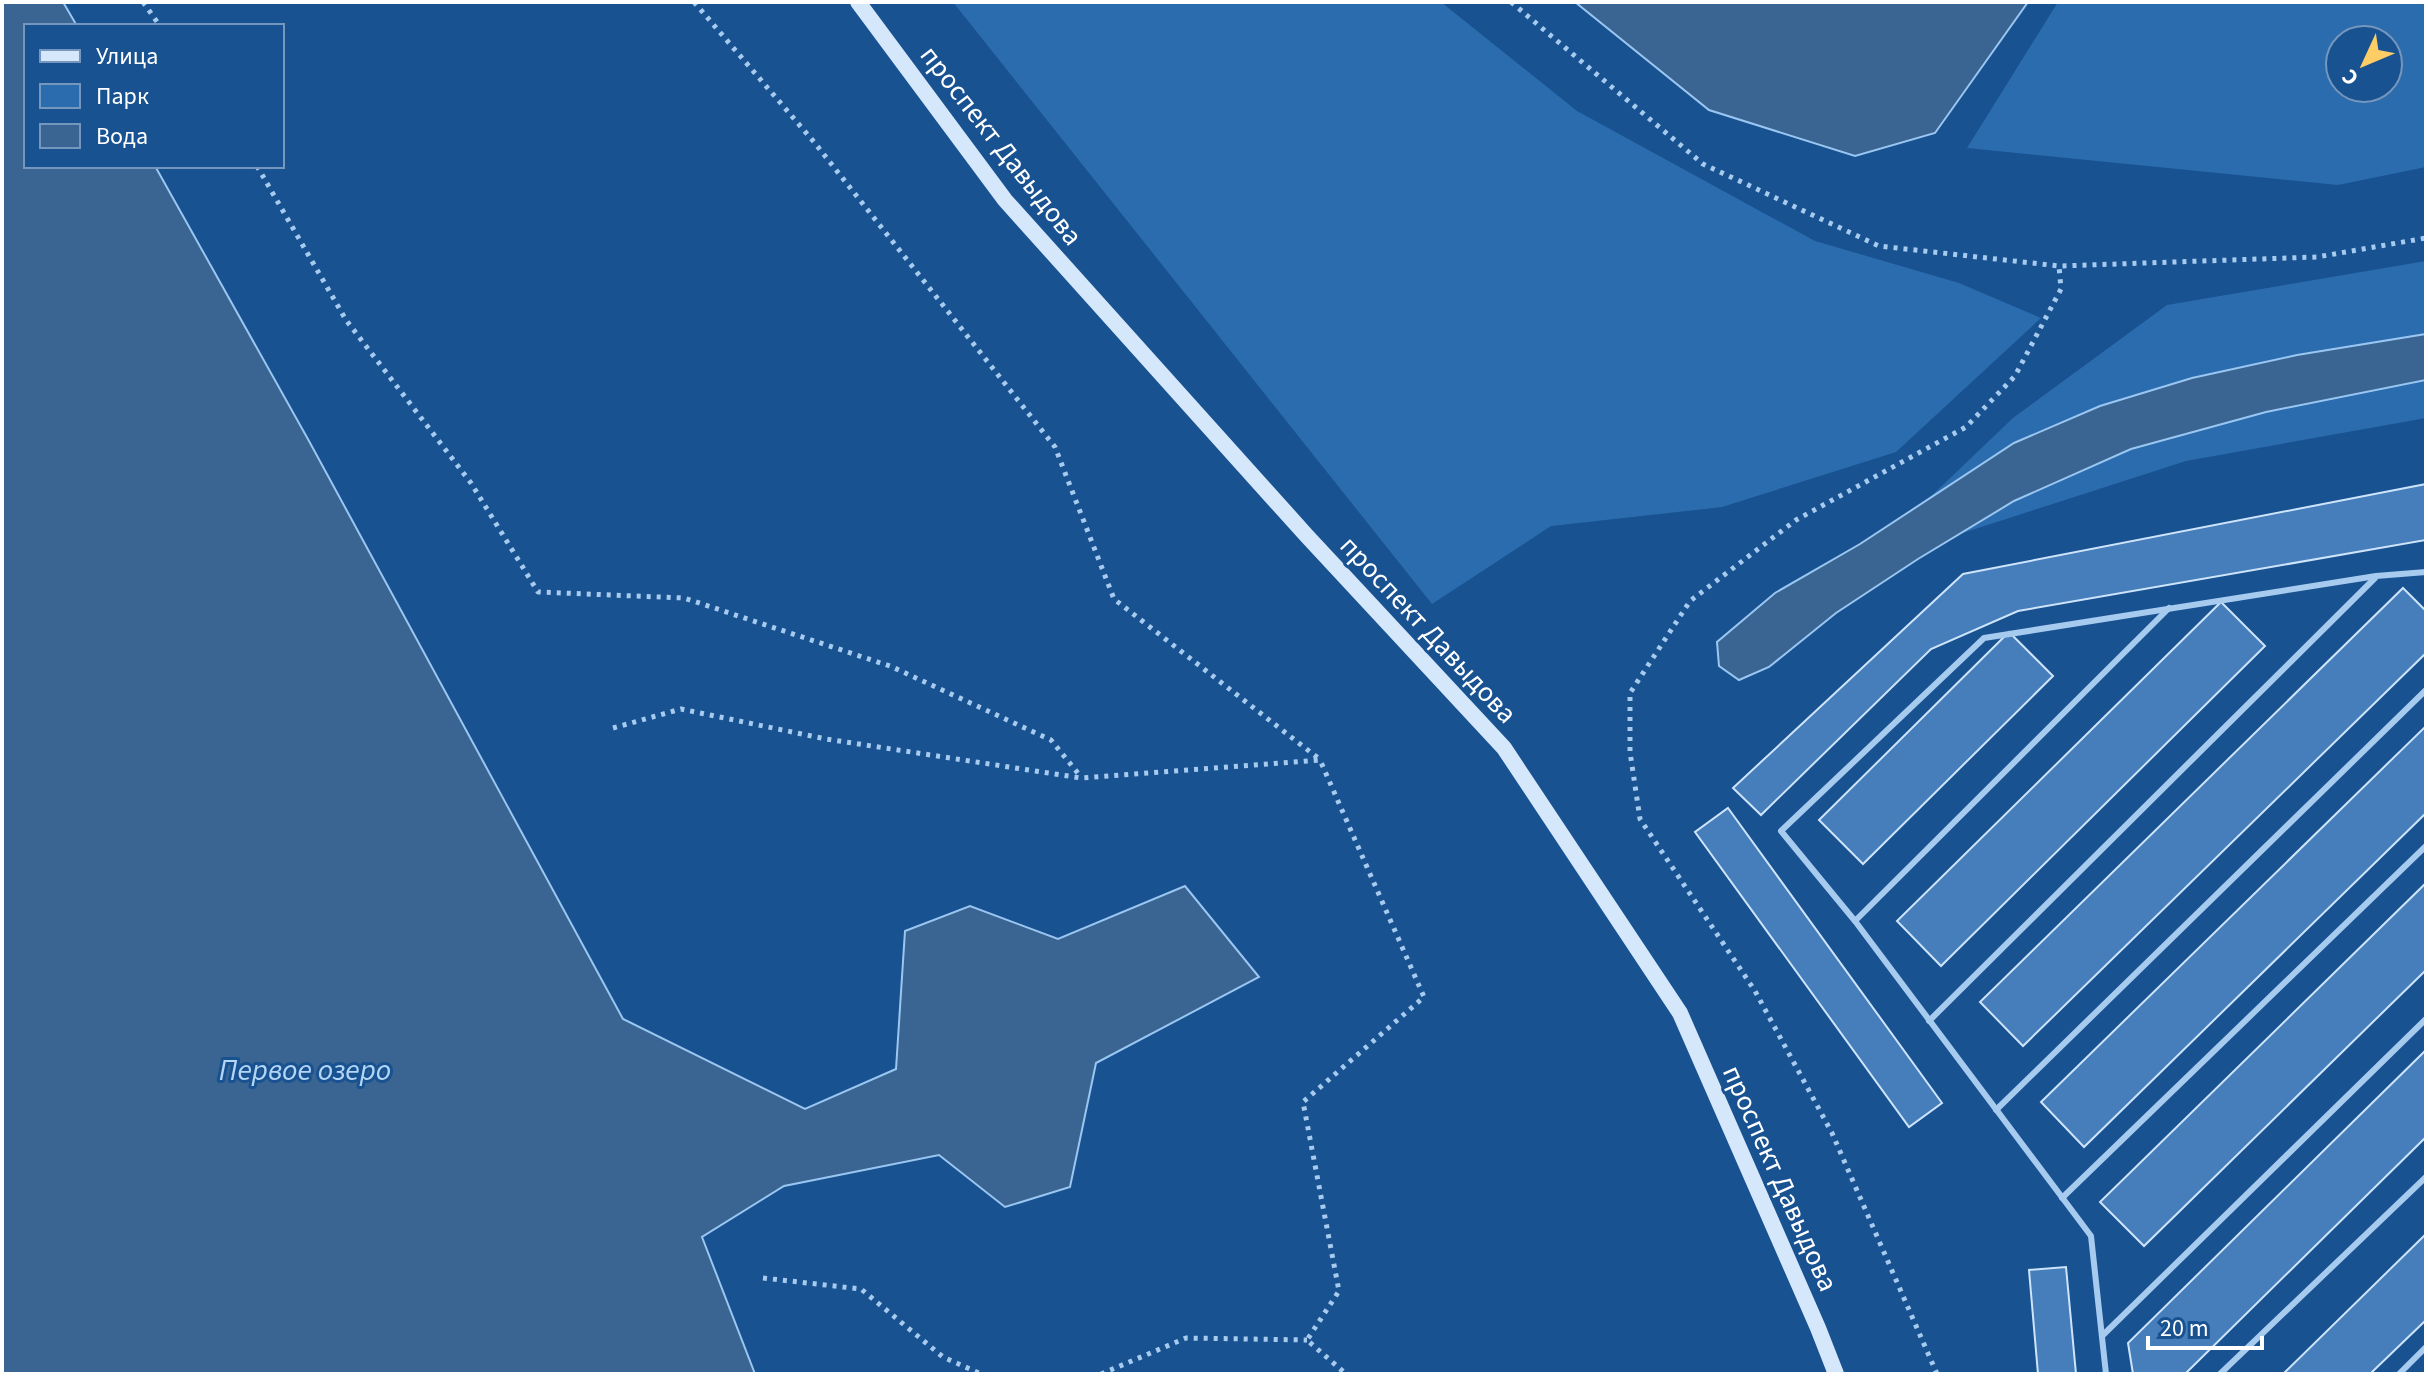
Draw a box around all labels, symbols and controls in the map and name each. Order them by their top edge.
legend [24,24,284,168]
north arrow [2324,24,2404,104]
street label: проспект Давыдова [910,37,1092,254]
text: Улица [96,39,158,74]
text: С [2334,61,2366,93]
text: Парк [96,79,149,114]
text: Вода [96,119,148,154]
street label: проспект Давыдова [1330,527,1526,733]
water label: Первое озеро [219,1049,391,1092]
street label: проспект Давыдова [1712,1059,1848,1298]
scale bar [2148,1300,2262,1350]
text: 20 m [2160,1311,2209,1346]

